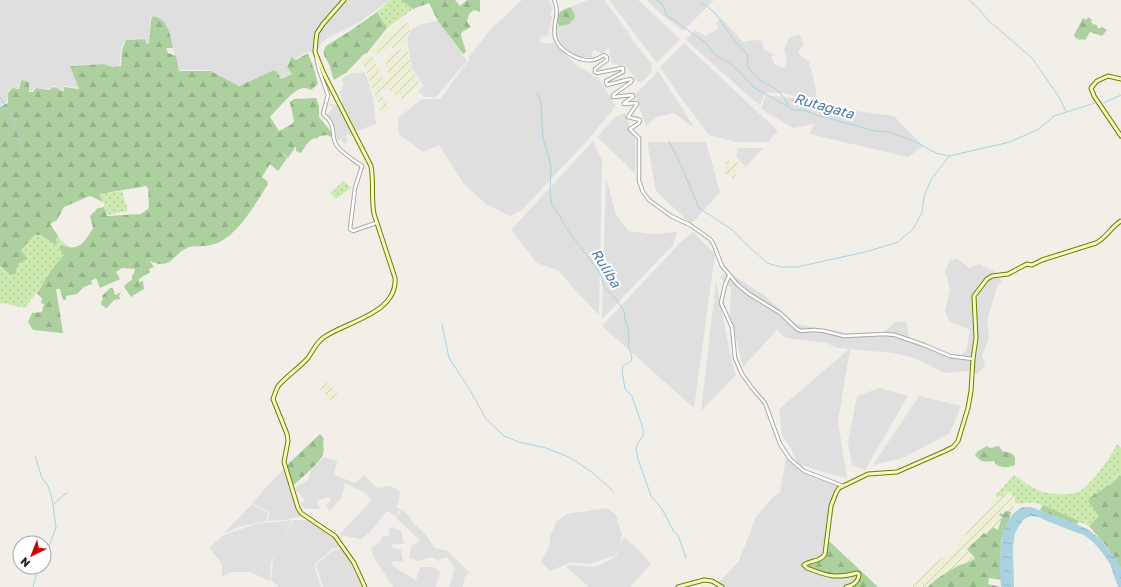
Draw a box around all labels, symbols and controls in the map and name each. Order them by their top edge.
water label: Rutagata [792,89,857,122]
water label: Ruliba [588,245,625,291]
north arrow [12,535,52,575]
text: N [17,555,32,570]

